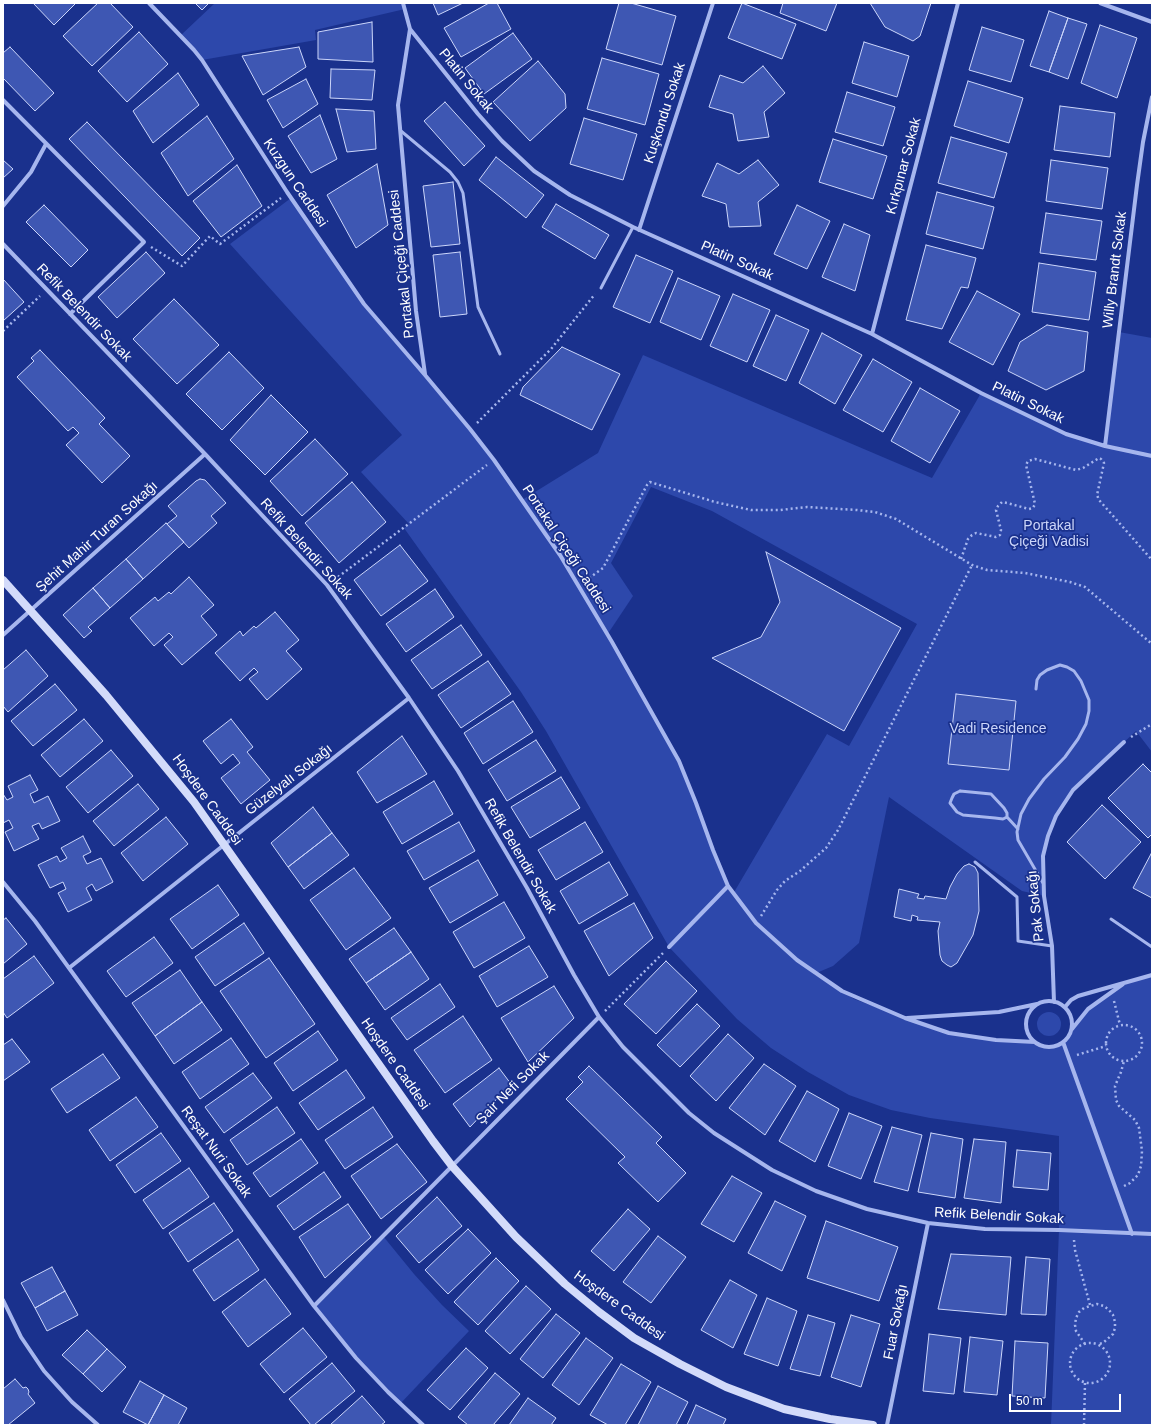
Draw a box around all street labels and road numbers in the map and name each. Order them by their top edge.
street label: Platin Sokak [435,45,497,117]
street label: Kuşkondu Sokak [641,60,689,166]
street label: Kırkpınar Sokak [883,116,925,216]
street label: Kuzgun Caddesi [259,136,331,230]
street label: Portakal Çiçeği Caddesi [386,189,418,339]
street label: Willy Brandt Sokak [1100,211,1130,329]
street label: Platin Sokak [698,238,776,284]
street label: Refik Belendir Sokak [33,260,135,366]
street label: Platin Sokak [989,378,1067,428]
street label: Şehit Mahir Turan Sokağı [33,478,161,596]
street label: Portakal Çiçeği Caddesi [518,482,614,616]
street label: Refik Belendir Sokak [256,495,356,603]
street label: Güzelyalı Sokağı [242,741,336,819]
street label: Hoşdere Caddesi [168,751,246,849]
street label: Refik Belendir Sokak [480,796,560,916]
street label: Pak Sokağı [1024,870,1048,942]
street label: Hoşdere Caddesi [357,1015,433,1113]
street label: Şair Nefi Sokak [473,1048,553,1128]
street label: Reşat Nuri Sokak [177,1103,255,1201]
street label: Refik Belendir Sokak [934,1204,1064,1228]
street label: Hoşdere Caddesi [570,1267,668,1345]
street label: Fuar Sokağı [880,1283,912,1361]

